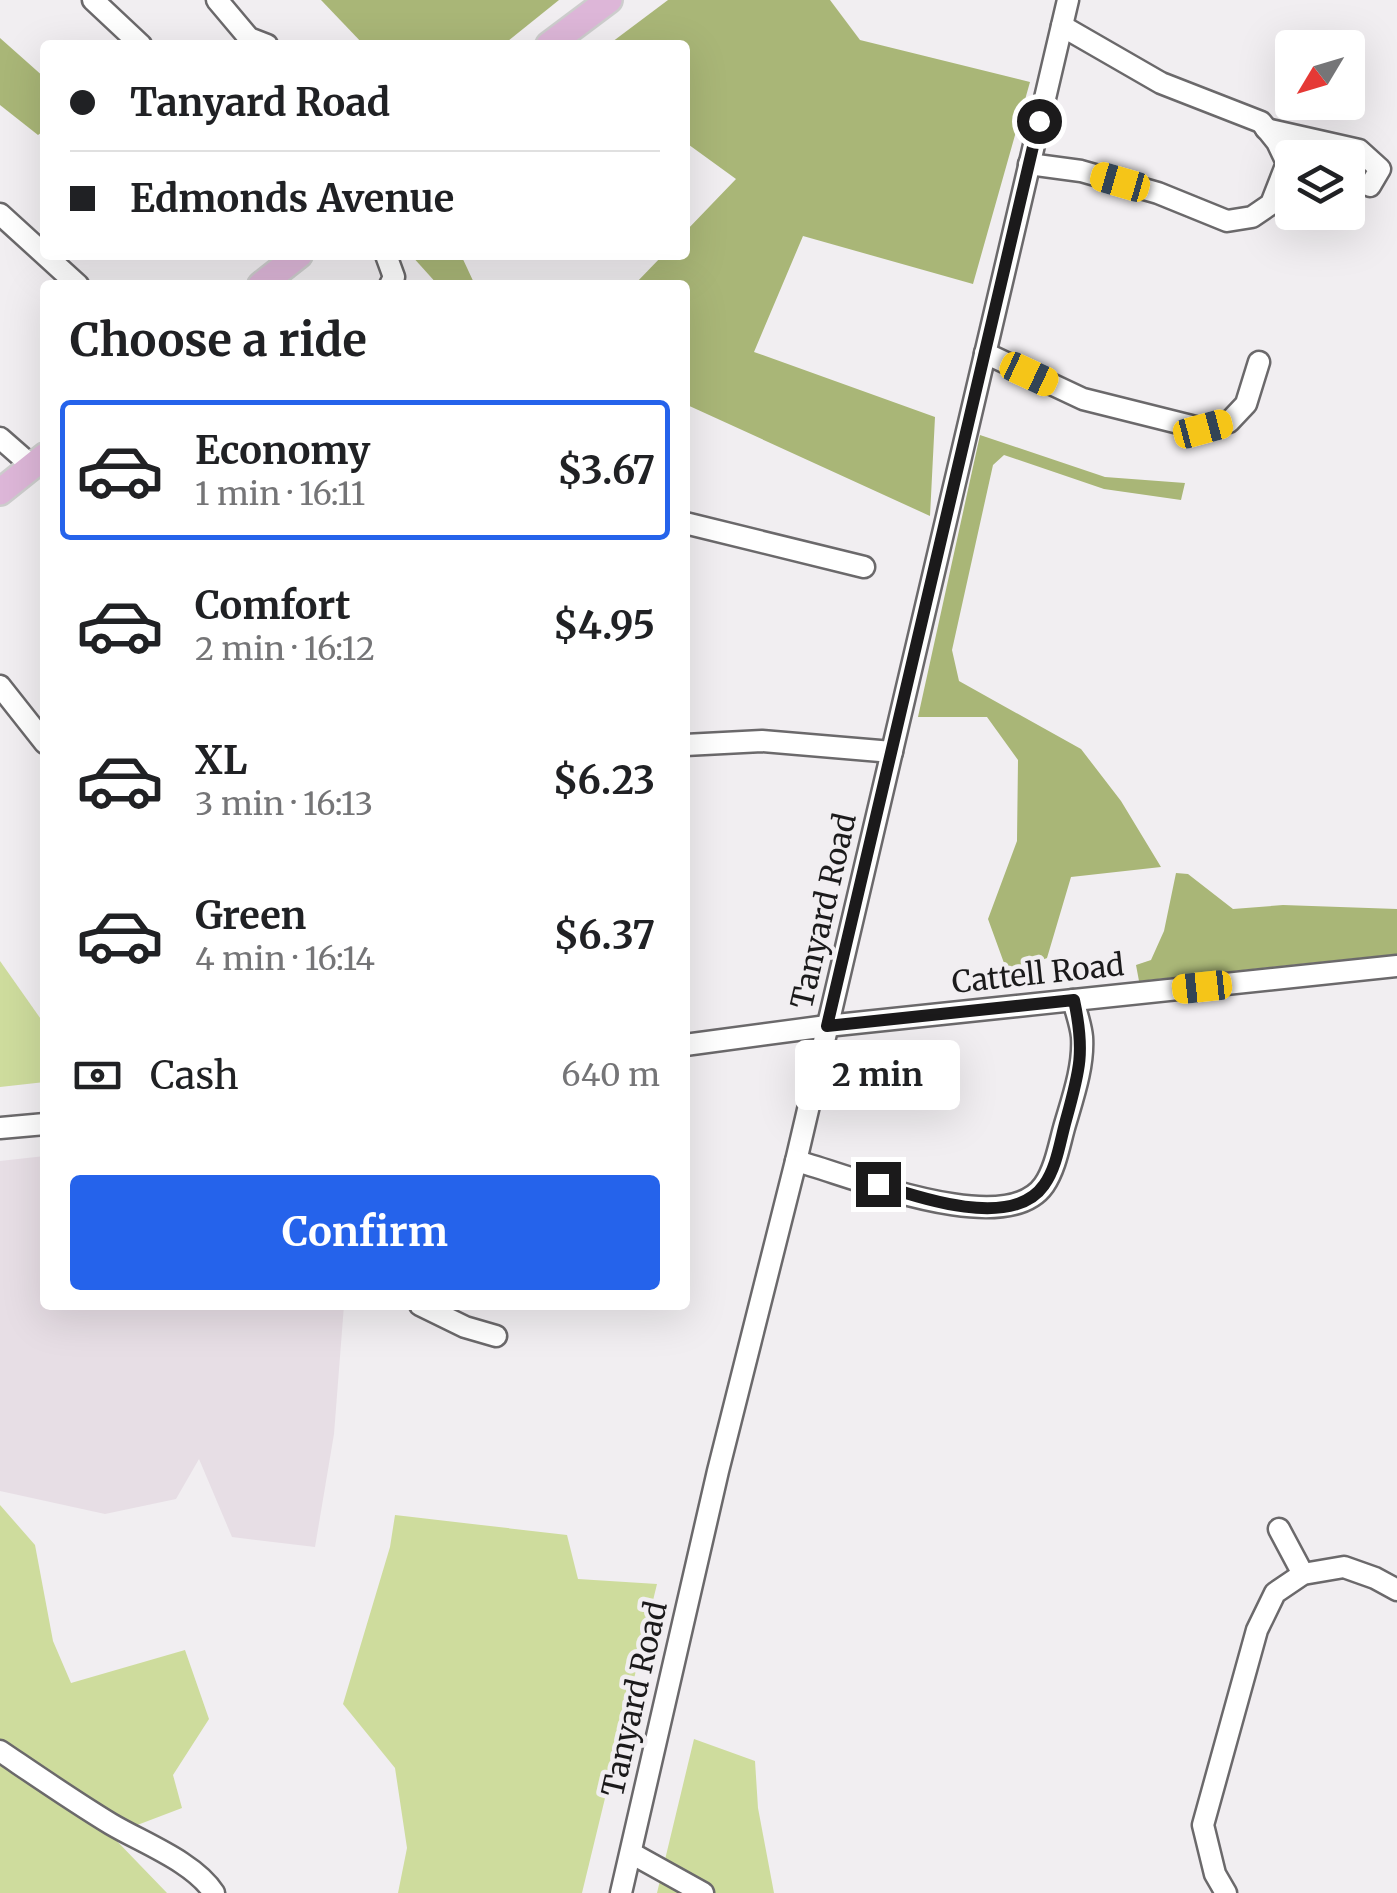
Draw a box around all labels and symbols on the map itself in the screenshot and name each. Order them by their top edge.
north arrow [1275,30,1365,120]
route start [1017,99,1062,144]
car [1087,159,1153,205]
car [995,348,1063,400]
car [1170,407,1236,451]
street label: Tanyard Road [782,809,864,1012]
street label: Cattell Road [950,945,1126,1001]
car [1171,969,1233,1005]
callout: 2 min [796,1039,960,1109]
route end [856,1162,901,1207]
street label: Tanyard Road [593,1597,675,1800]

